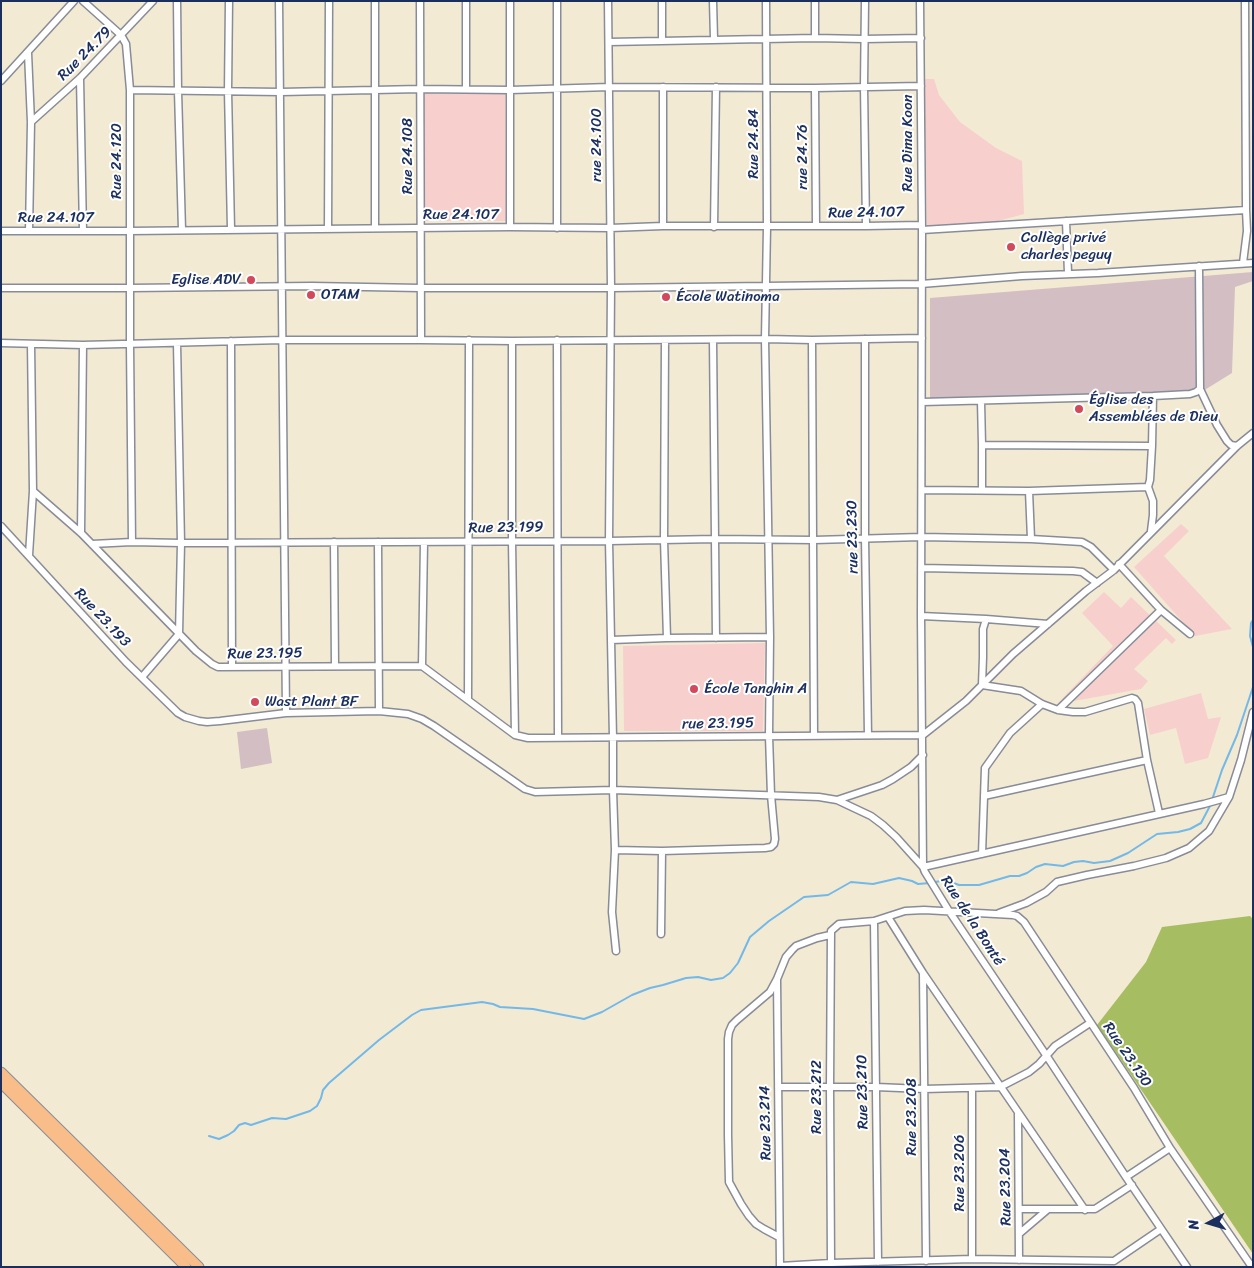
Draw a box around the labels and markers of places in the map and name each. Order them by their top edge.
place label: Collège privé charles peguy [1021,229,1112,264]
marker: Collège privé charles peguy [1005,241,1017,253]
place label: Eglise ADV [171,271,241,289]
marker: Eglise ADV [245,274,257,286]
place label: OTAM [321,286,360,304]
place label: École Watinoma [676,288,780,306]
marker: OTAM [305,289,317,301]
marker: École Watinoma [660,291,672,303]
place label: Église des Assemblées de Dieu [1089,391,1218,426]
marker: Église des Assemblées de Dieu [1073,403,1085,415]
place label: École Tanghin A [704,680,807,698]
marker: École Tanghin A [688,683,700,695]
place label: Wast Plant BF [265,693,358,711]
marker: Wast Plant BF [249,696,261,708]

